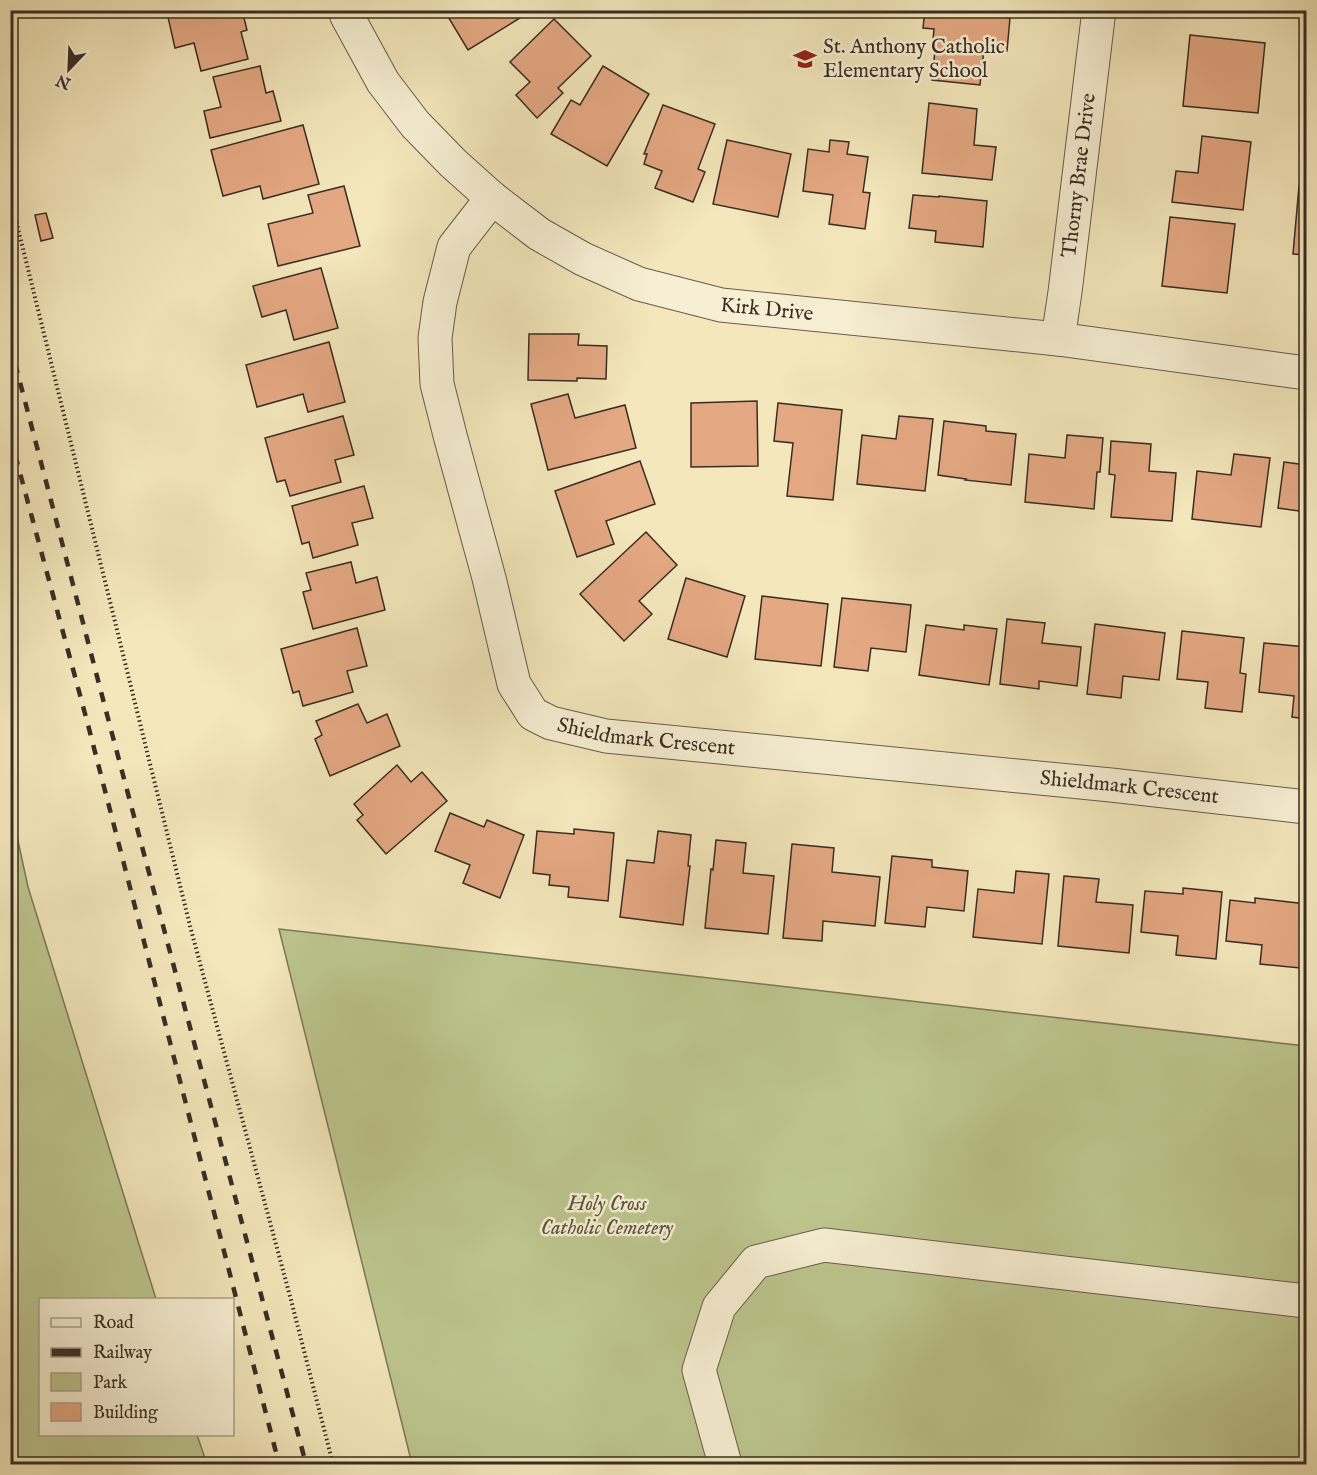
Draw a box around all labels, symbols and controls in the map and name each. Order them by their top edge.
place label: St. Anthony Catholic Elementary School [823,34,1005,85]
north arrow [39,39,99,99]
school or university icon: St. Anthony Catholic Elementary School [792,46,818,72]
text: N [53,69,75,93]
street label: Thorny Brae Drive [1056,91,1102,259]
street label: Kirk Drive [719,292,815,328]
street label: Shieldmark Crescent [554,711,736,762]
street label: Shieldmark Crescent [1039,765,1220,811]
park label: Holy Cross Catholic Cemetery [541,1191,673,1242]
legend [39,1298,234,1436]
text: Road [93,1312,134,1335]
text: Railway [93,1342,152,1365]
text: Park [93,1372,128,1395]
text: Building [93,1402,158,1425]

